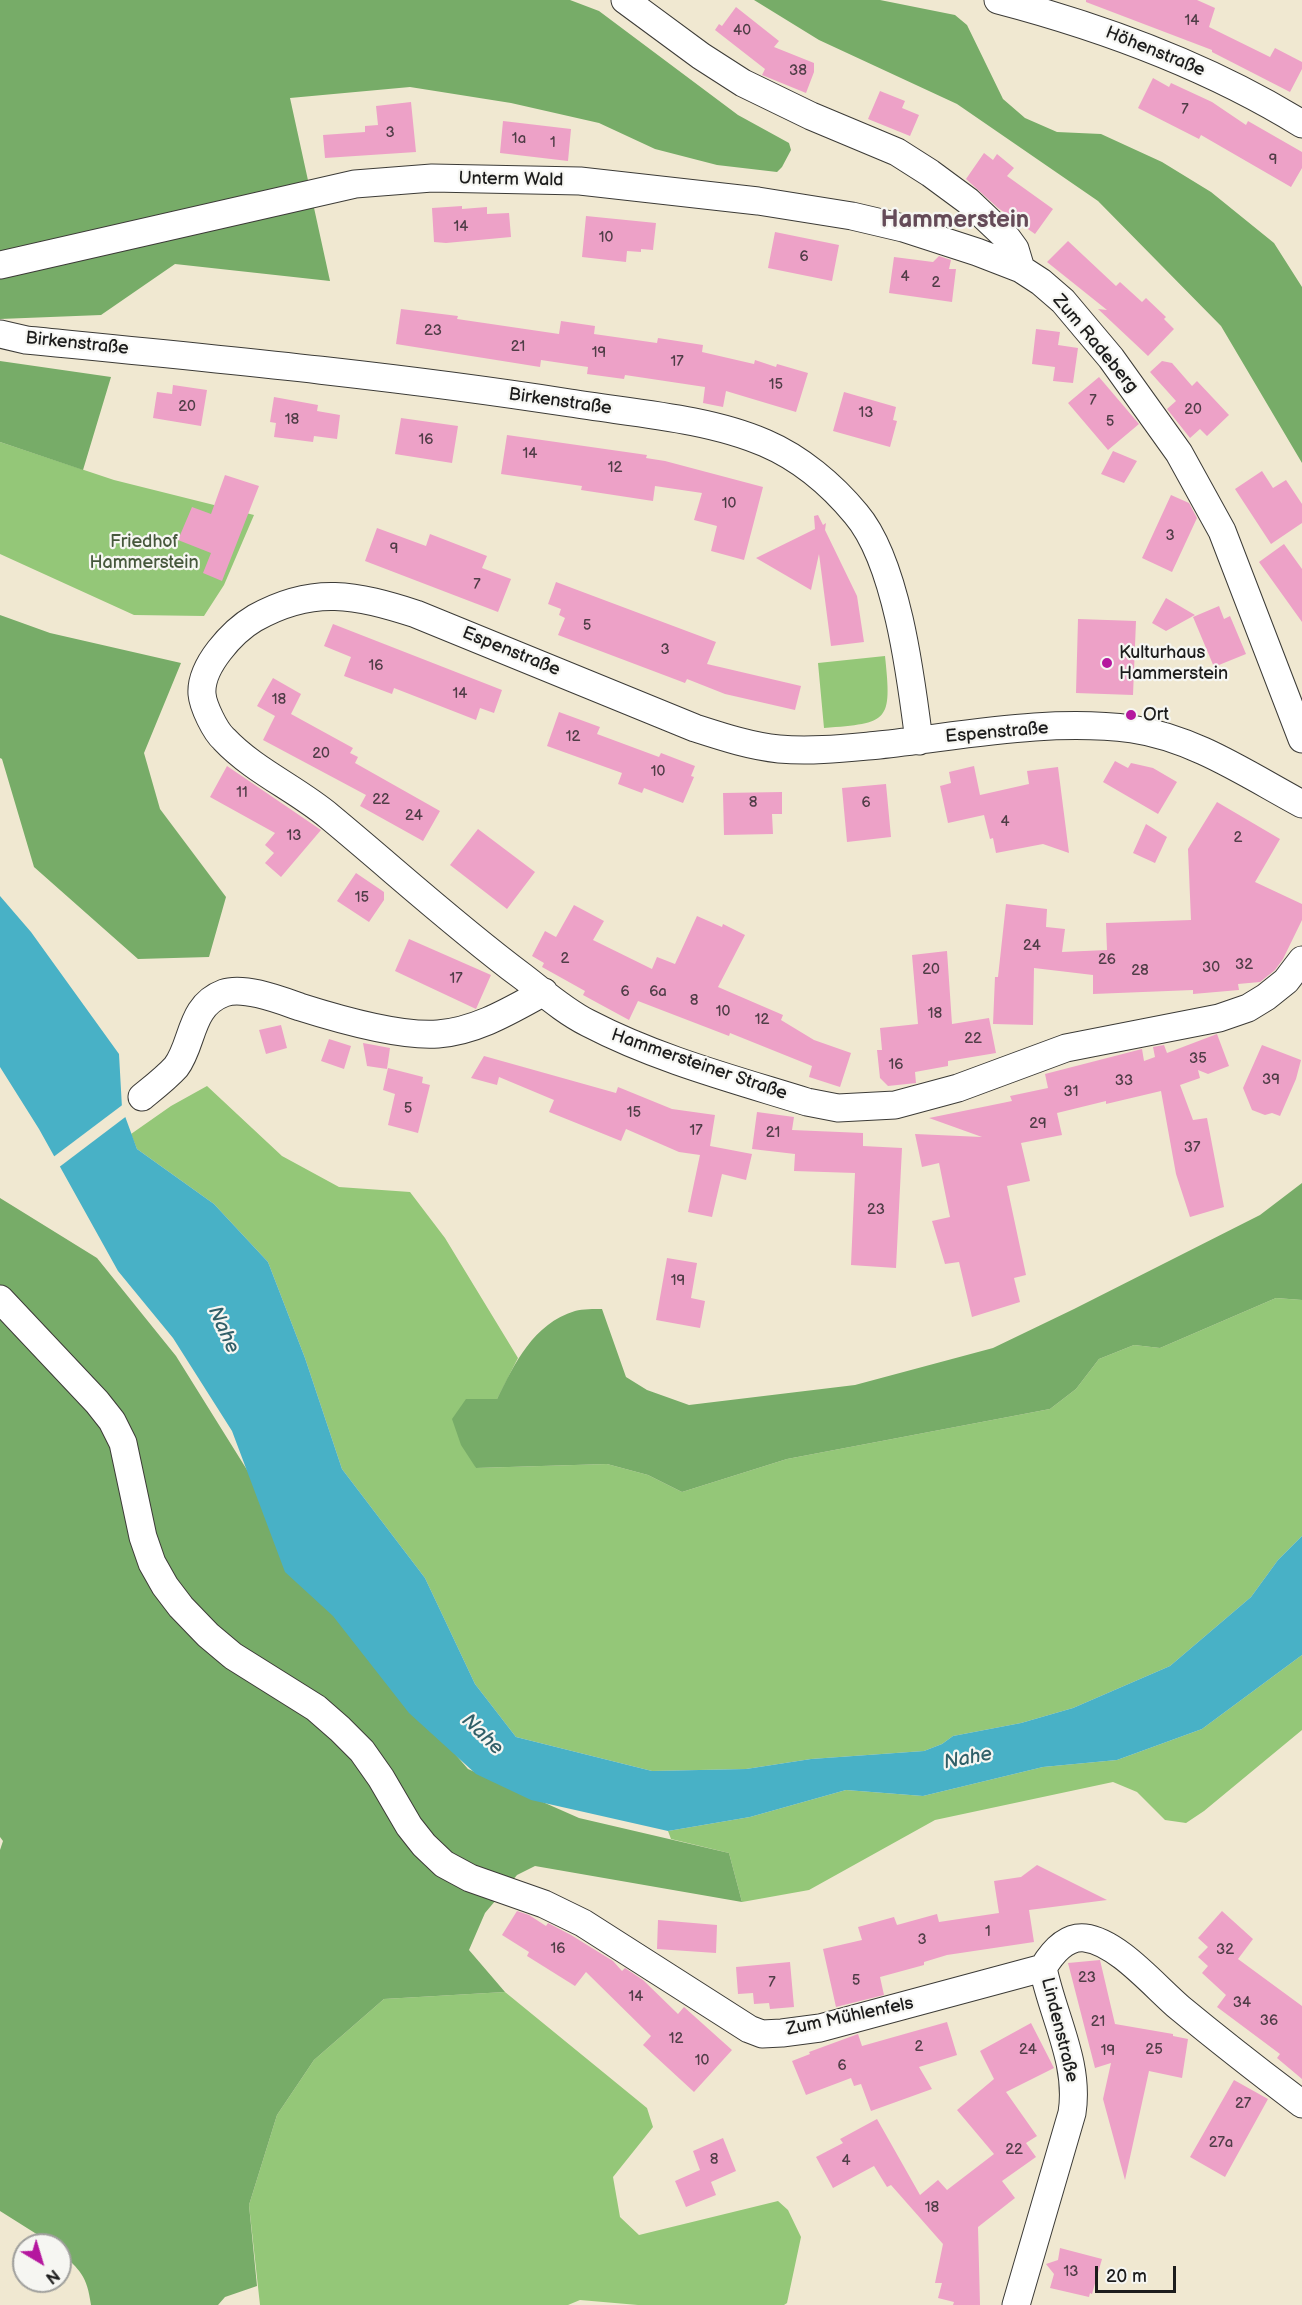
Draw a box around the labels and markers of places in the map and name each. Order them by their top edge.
place label: Kulturhaus Hammerstein [1119,642,1228,684]
marker: Kulturhaus Hammerstein [1100,656,1114,670]
place label: Ort [1143,704,1169,726]
marker: Ort [1124,708,1138,722]

